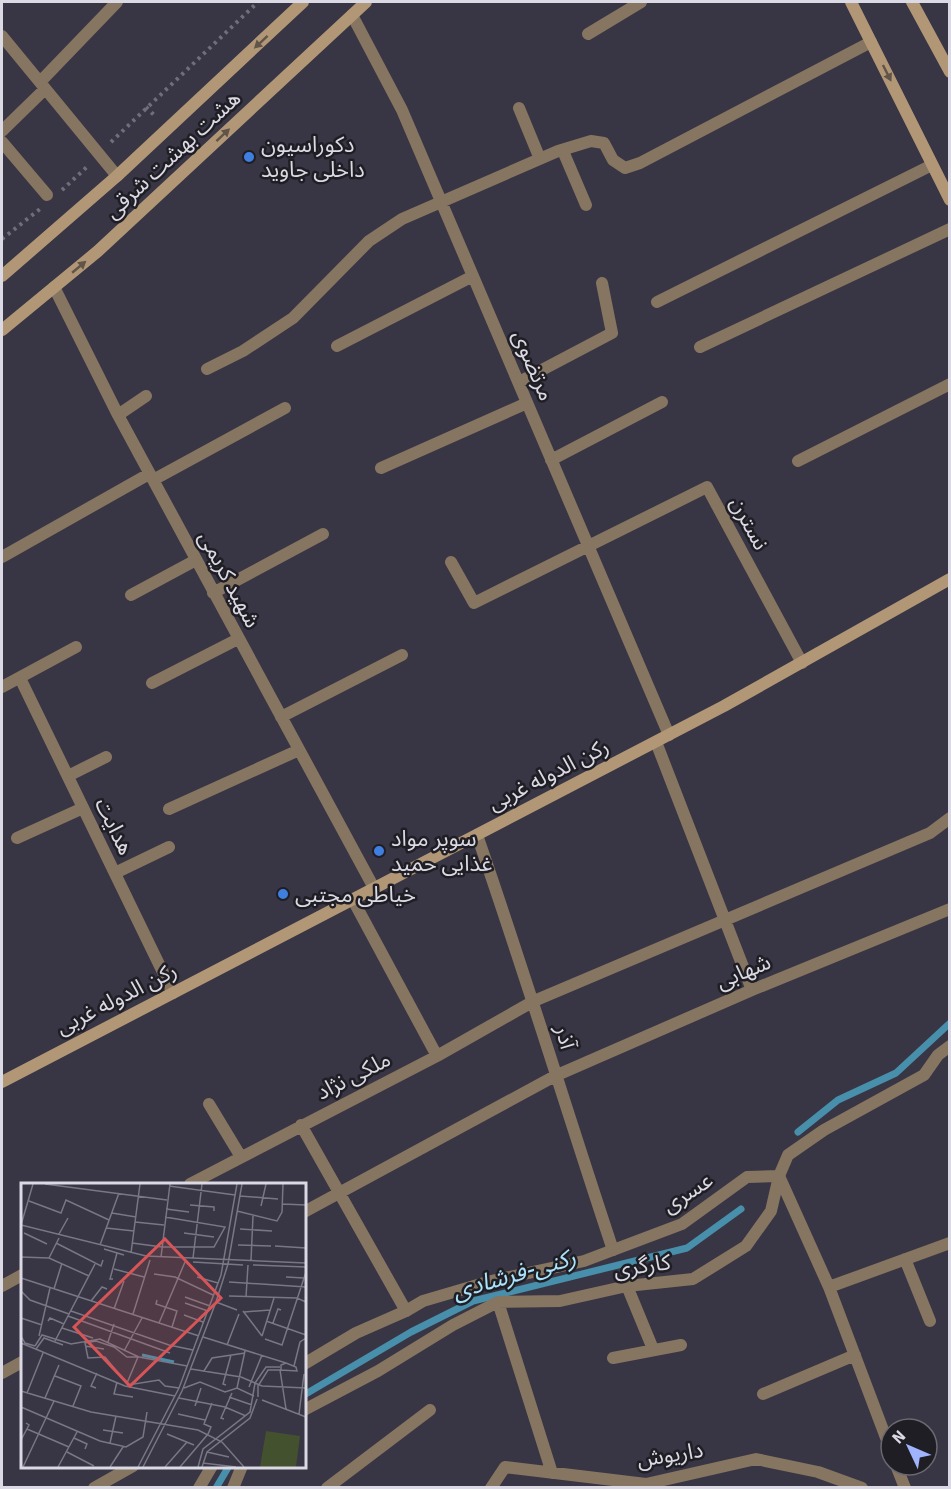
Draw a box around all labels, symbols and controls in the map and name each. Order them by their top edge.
one-way arrow [254,34,268,48]
one-way arrow [882,64,891,81]
street label: هشت بهشت شرقی [99,84,246,224]
one-way arrow [215,129,230,142]
place label: دکوراسیون داخلی جاوید [261,131,365,183]
marker: دکوراسیون داخلی جاوید [242,150,256,164]
one-way arrow [71,260,87,273]
street label: مرتضوی [507,326,560,405]
street label: نسترن [724,492,775,555]
street label: شهید کریمی [193,526,266,632]
street label: رکن الدوله غربی [483,732,613,816]
street label: هدایت [89,793,140,859]
place label: سوپر مواد غذایی حمید [391,825,492,877]
marker: سوپر مواد غذایی حمید [372,844,386,858]
place label: خیاطی مجتبی [295,881,416,908]
marker: خیاطی مجتبی [276,887,290,901]
street label: شهابی [712,948,775,995]
street label: رکن الدوله غربی [51,956,181,1040]
street label: آذر [549,1021,582,1054]
street label: ملکی نژاد [311,1045,395,1106]
street label: عسری [657,1166,718,1219]
inset map [21,1183,306,1468]
water label: رکنی-فرشادی [449,1242,579,1306]
street label: کارگری [612,1248,673,1283]
north arrow [879,1417,939,1477]
text: N [888,1426,910,1448]
street label: داریوش [635,1436,705,1473]

